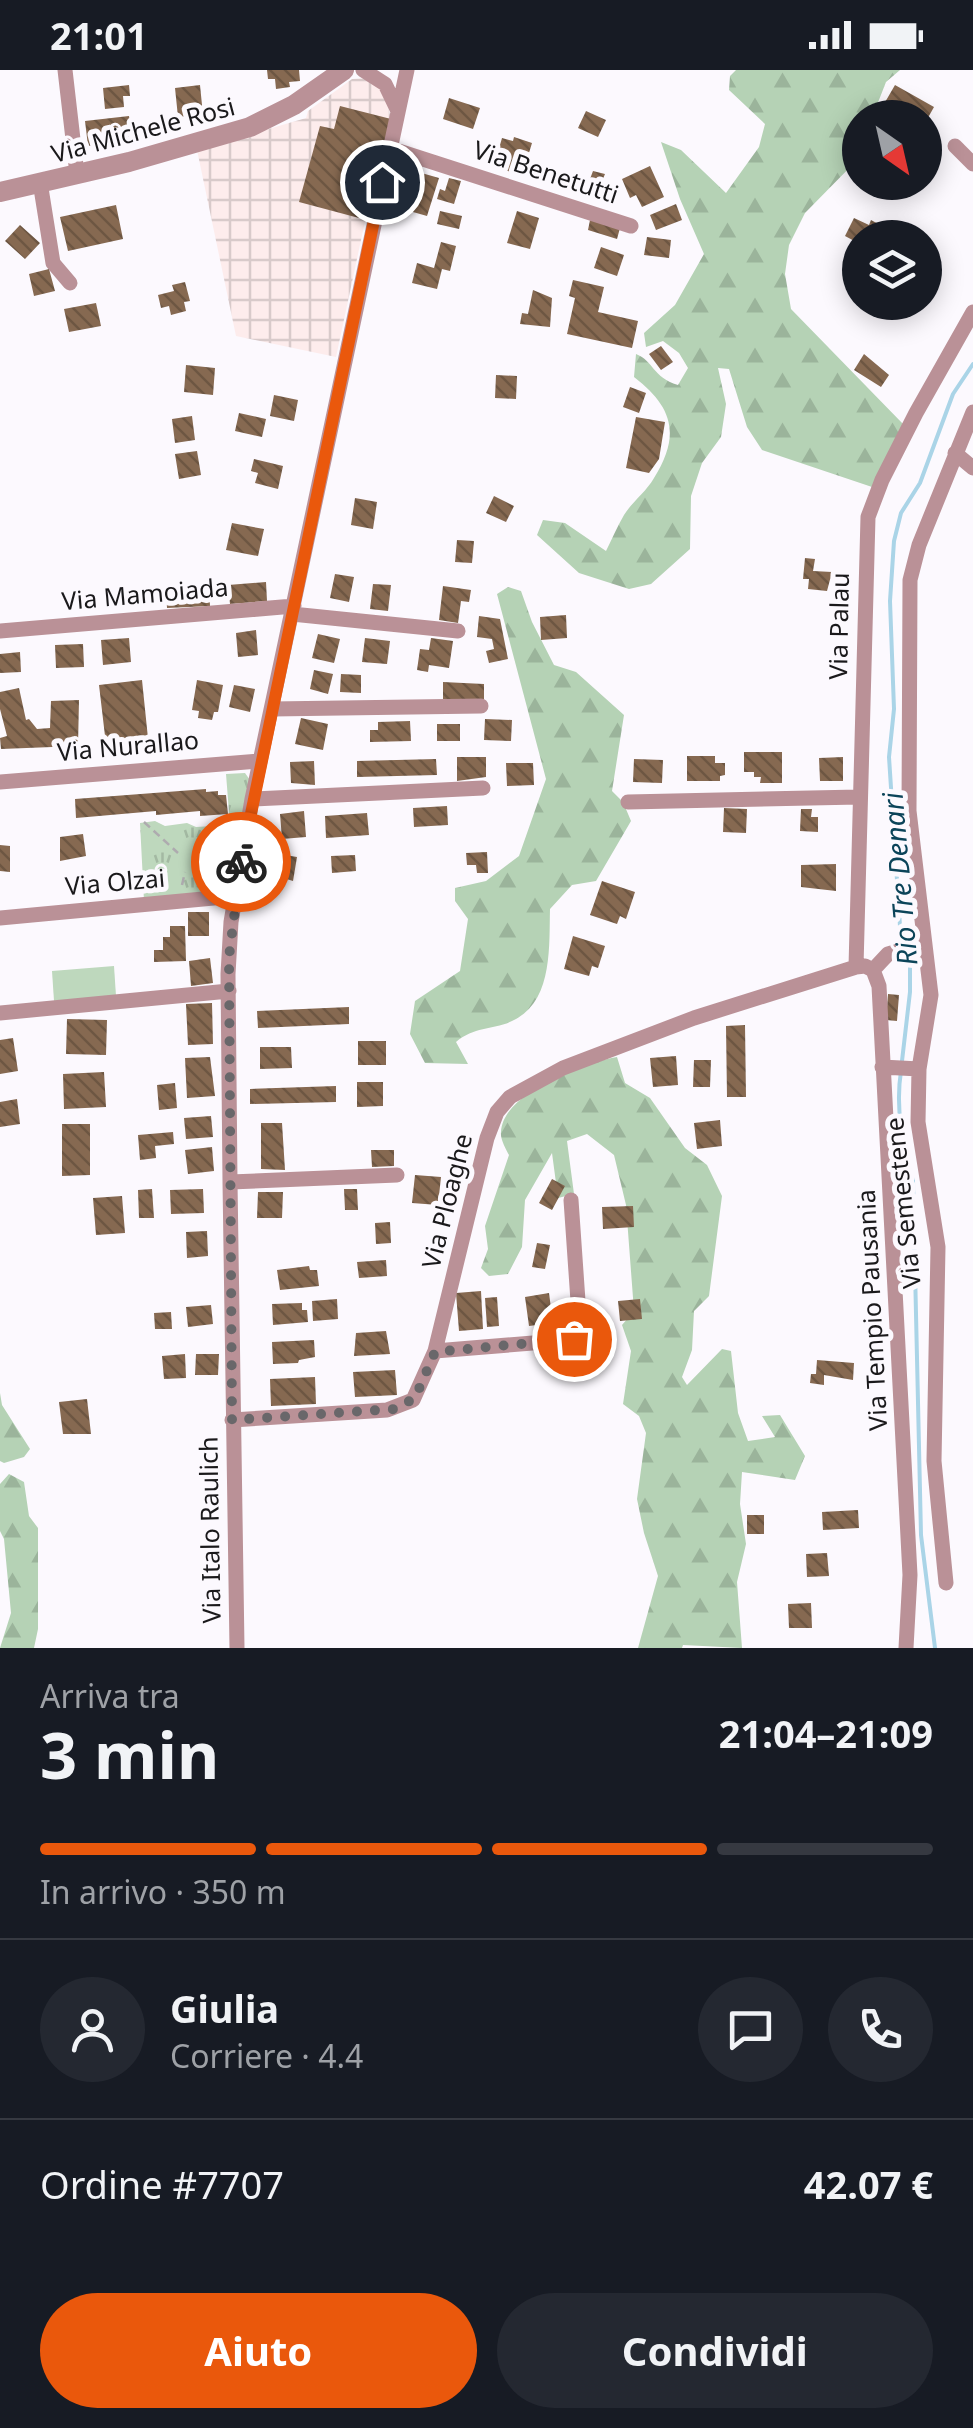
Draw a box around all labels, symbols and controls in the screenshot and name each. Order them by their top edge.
text: 21:01 [50,9,148,61]
street label: Via Michele Rosi [47,88,238,170]
north arrow [842,100,942,200]
map controls [842,100,942,320]
street label: Via Benetutti [469,132,623,211]
pin [340,140,425,225]
icon: home [355,155,410,210]
button: layers [842,220,942,320]
street label: Via Mamoiada [60,569,230,617]
street label: Via Palau [820,572,856,680]
street label: Via Nurallao [56,722,200,768]
water label: Rio Tre Denari [872,790,926,967]
courier [191,812,291,912]
icon: bike [214,835,269,890]
street label: Via Olzai [64,860,166,902]
street label: Via Semestene [876,1116,928,1290]
street label: Via Ploaghe [413,1130,479,1272]
street label: Via Tempio Pausania [848,1189,894,1432]
pin [532,1297,617,1382]
icon: bag [547,1312,602,1367]
street label: Via Italo Raulich [190,1436,228,1624]
text: Arriva tra [40,1674,180,1717]
text: 21:04–21:09 [719,1707,933,1759]
text: 3 min [40,1710,219,1798]
text: In arrivo · 350 m [40,1870,286,1913]
button: person [40,1977,145,2082]
button: chat [698,1977,803,2082]
button: phone [828,1977,933,2082]
text: Giulia [170,1982,279,2034]
text: Corriere · 4.4 [170,2034,363,2077]
text: Ordine #7707 [40,2158,284,2210]
text: 42.07 € [804,2158,933,2210]
button: Aiuto [40,2293,477,2408]
button: Condividi [497,2293,933,2408]

